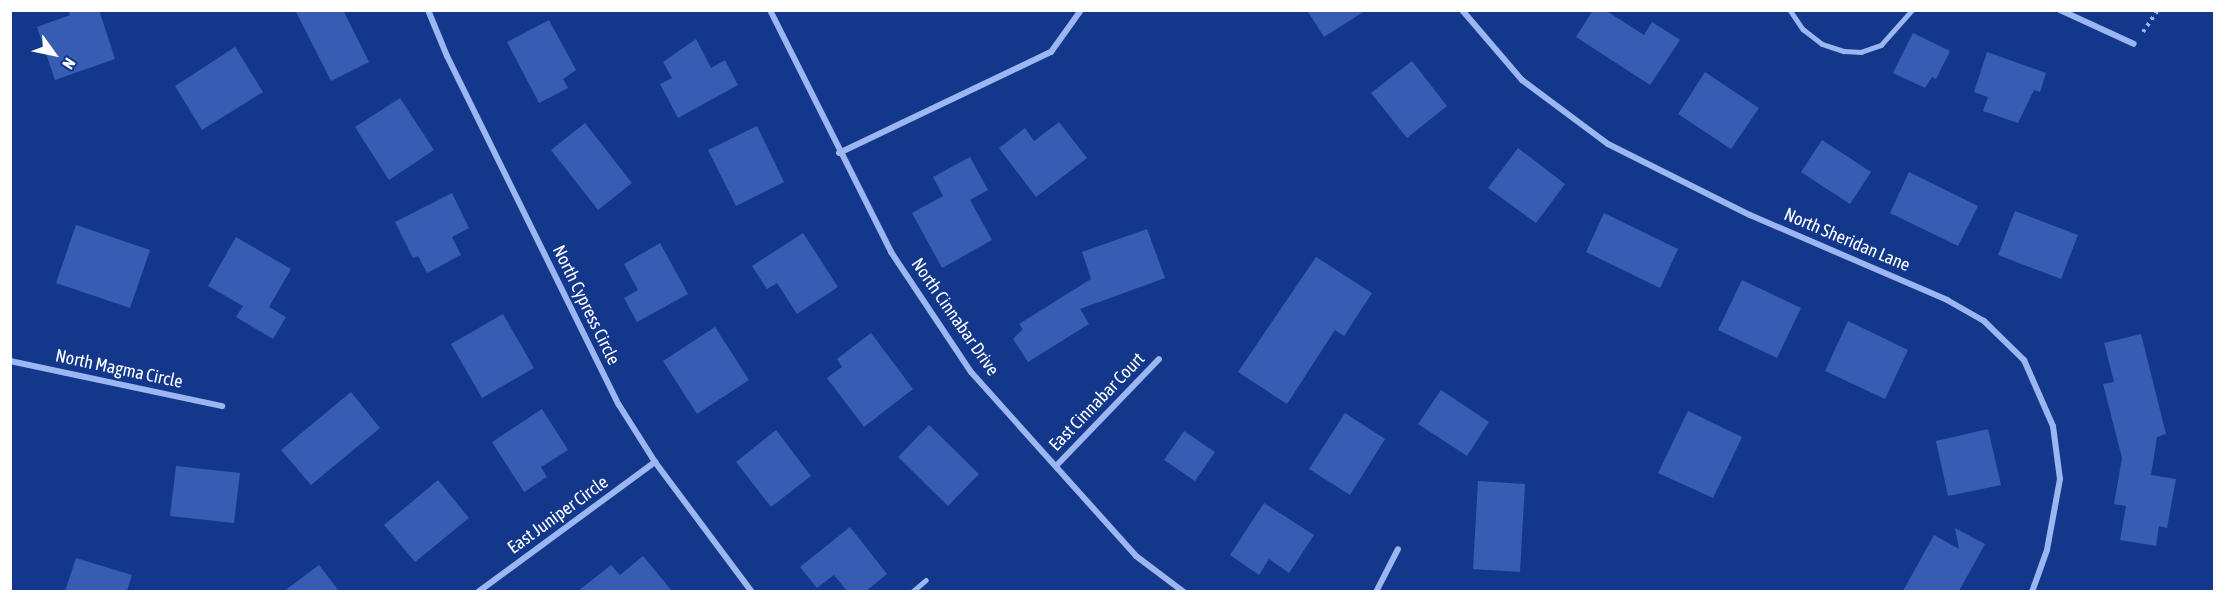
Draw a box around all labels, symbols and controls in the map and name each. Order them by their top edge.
north arrow [24,24,84,84]
text: N [59,55,79,73]
street label: North Sheridan Lane [1781,204,1913,276]
street label: North Cypress Circle [548,242,624,368]
street label: North Cinnabar Drive [906,254,1004,380]
street label: North Magma Circle [53,345,185,393]
street label: East Cinnabar Court [1045,348,1149,456]
street label: East Juniper Circle [504,471,612,559]

